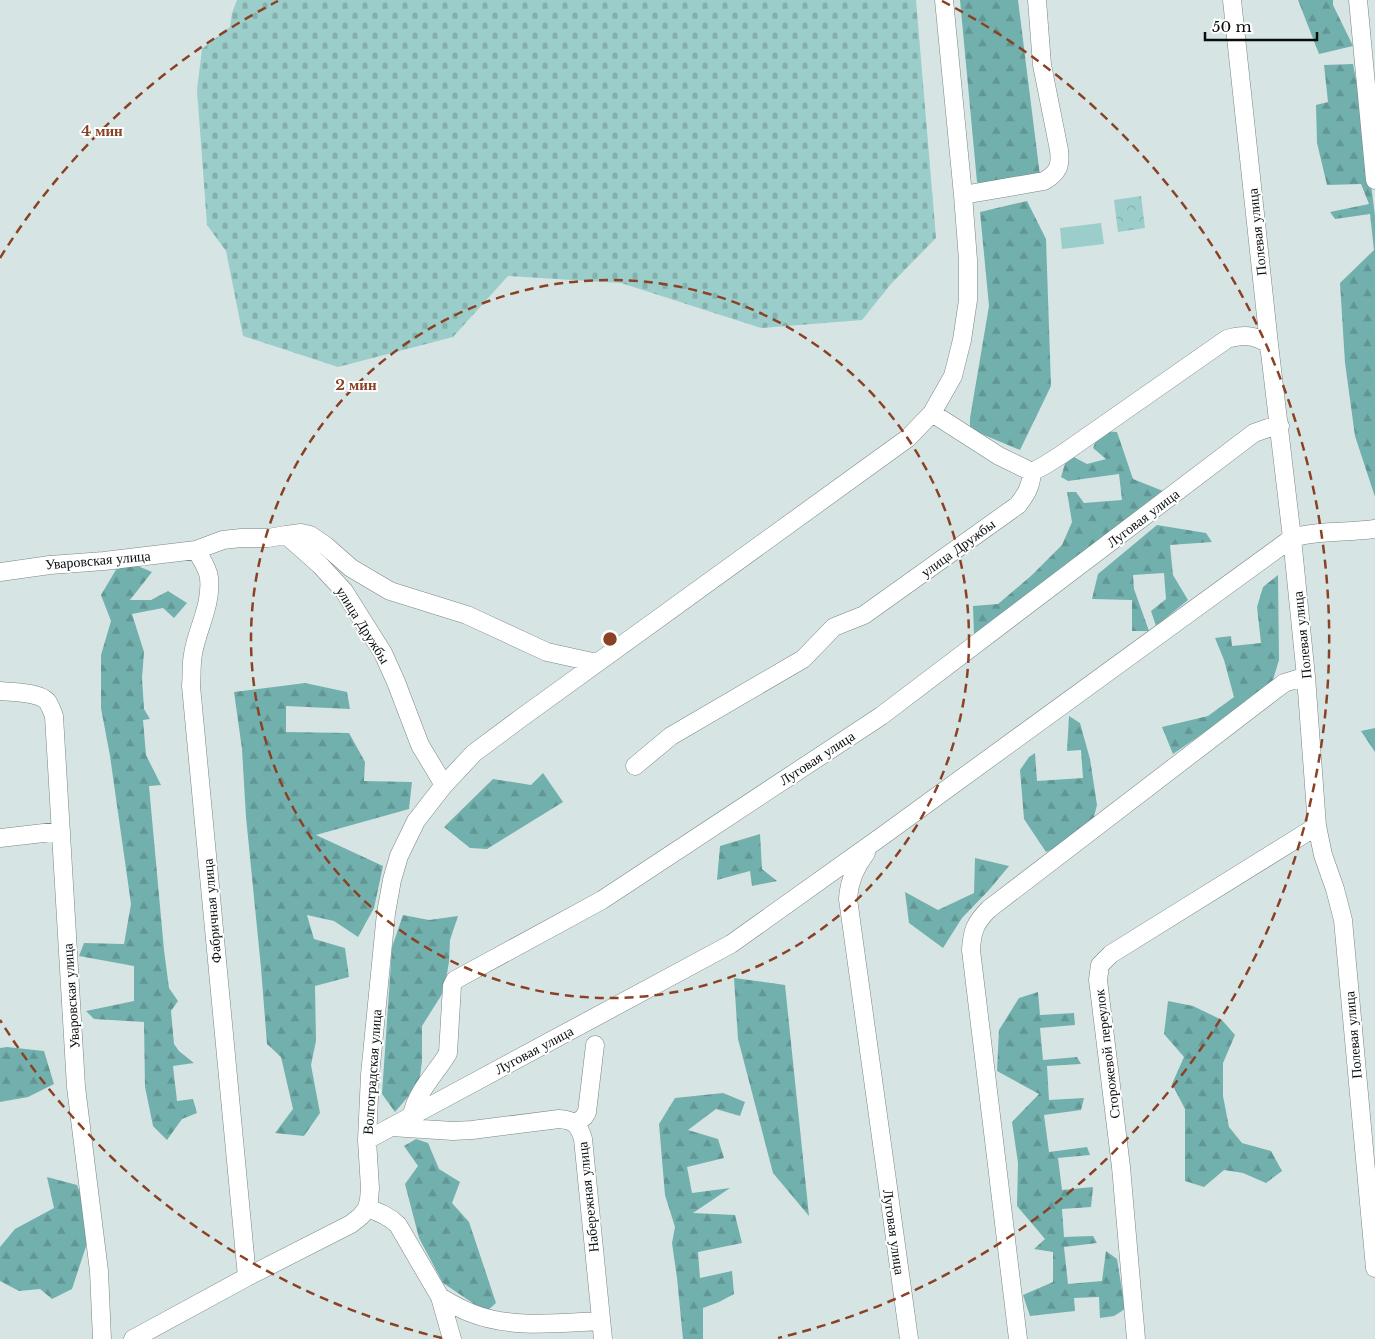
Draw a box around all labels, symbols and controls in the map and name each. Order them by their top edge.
scale bar [1205,10,1318,42]
text: 50 m [1212,17,1252,36]
text: 4 мин [81,121,123,140]
street label: Полевая улица [1243,187,1271,277]
text: 2 мин [335,375,377,394]
street label: Луговая улица [1103,484,1183,551]
street label: улица Дружбы [917,515,999,581]
street label: Уваровская улица [45,546,152,574]
street label: улица Дружбы [332,583,394,667]
street label: Полевая улица [1288,590,1316,680]
centre of rings [601,630,619,648]
street label: Луговая улица [776,727,859,789]
street label: Фабричная улица [198,857,226,964]
street label: Уваровская улица [58,942,84,1049]
street label: Сторожевой переулок [1090,988,1124,1120]
street label: Полевая улица [1340,990,1366,1080]
street label: Волгоградская улица [359,1008,385,1135]
street label: Луговая улица [492,1021,577,1078]
street label: Набережная улица [573,1140,603,1253]
street label: Луговая улица [879,1188,909,1277]

